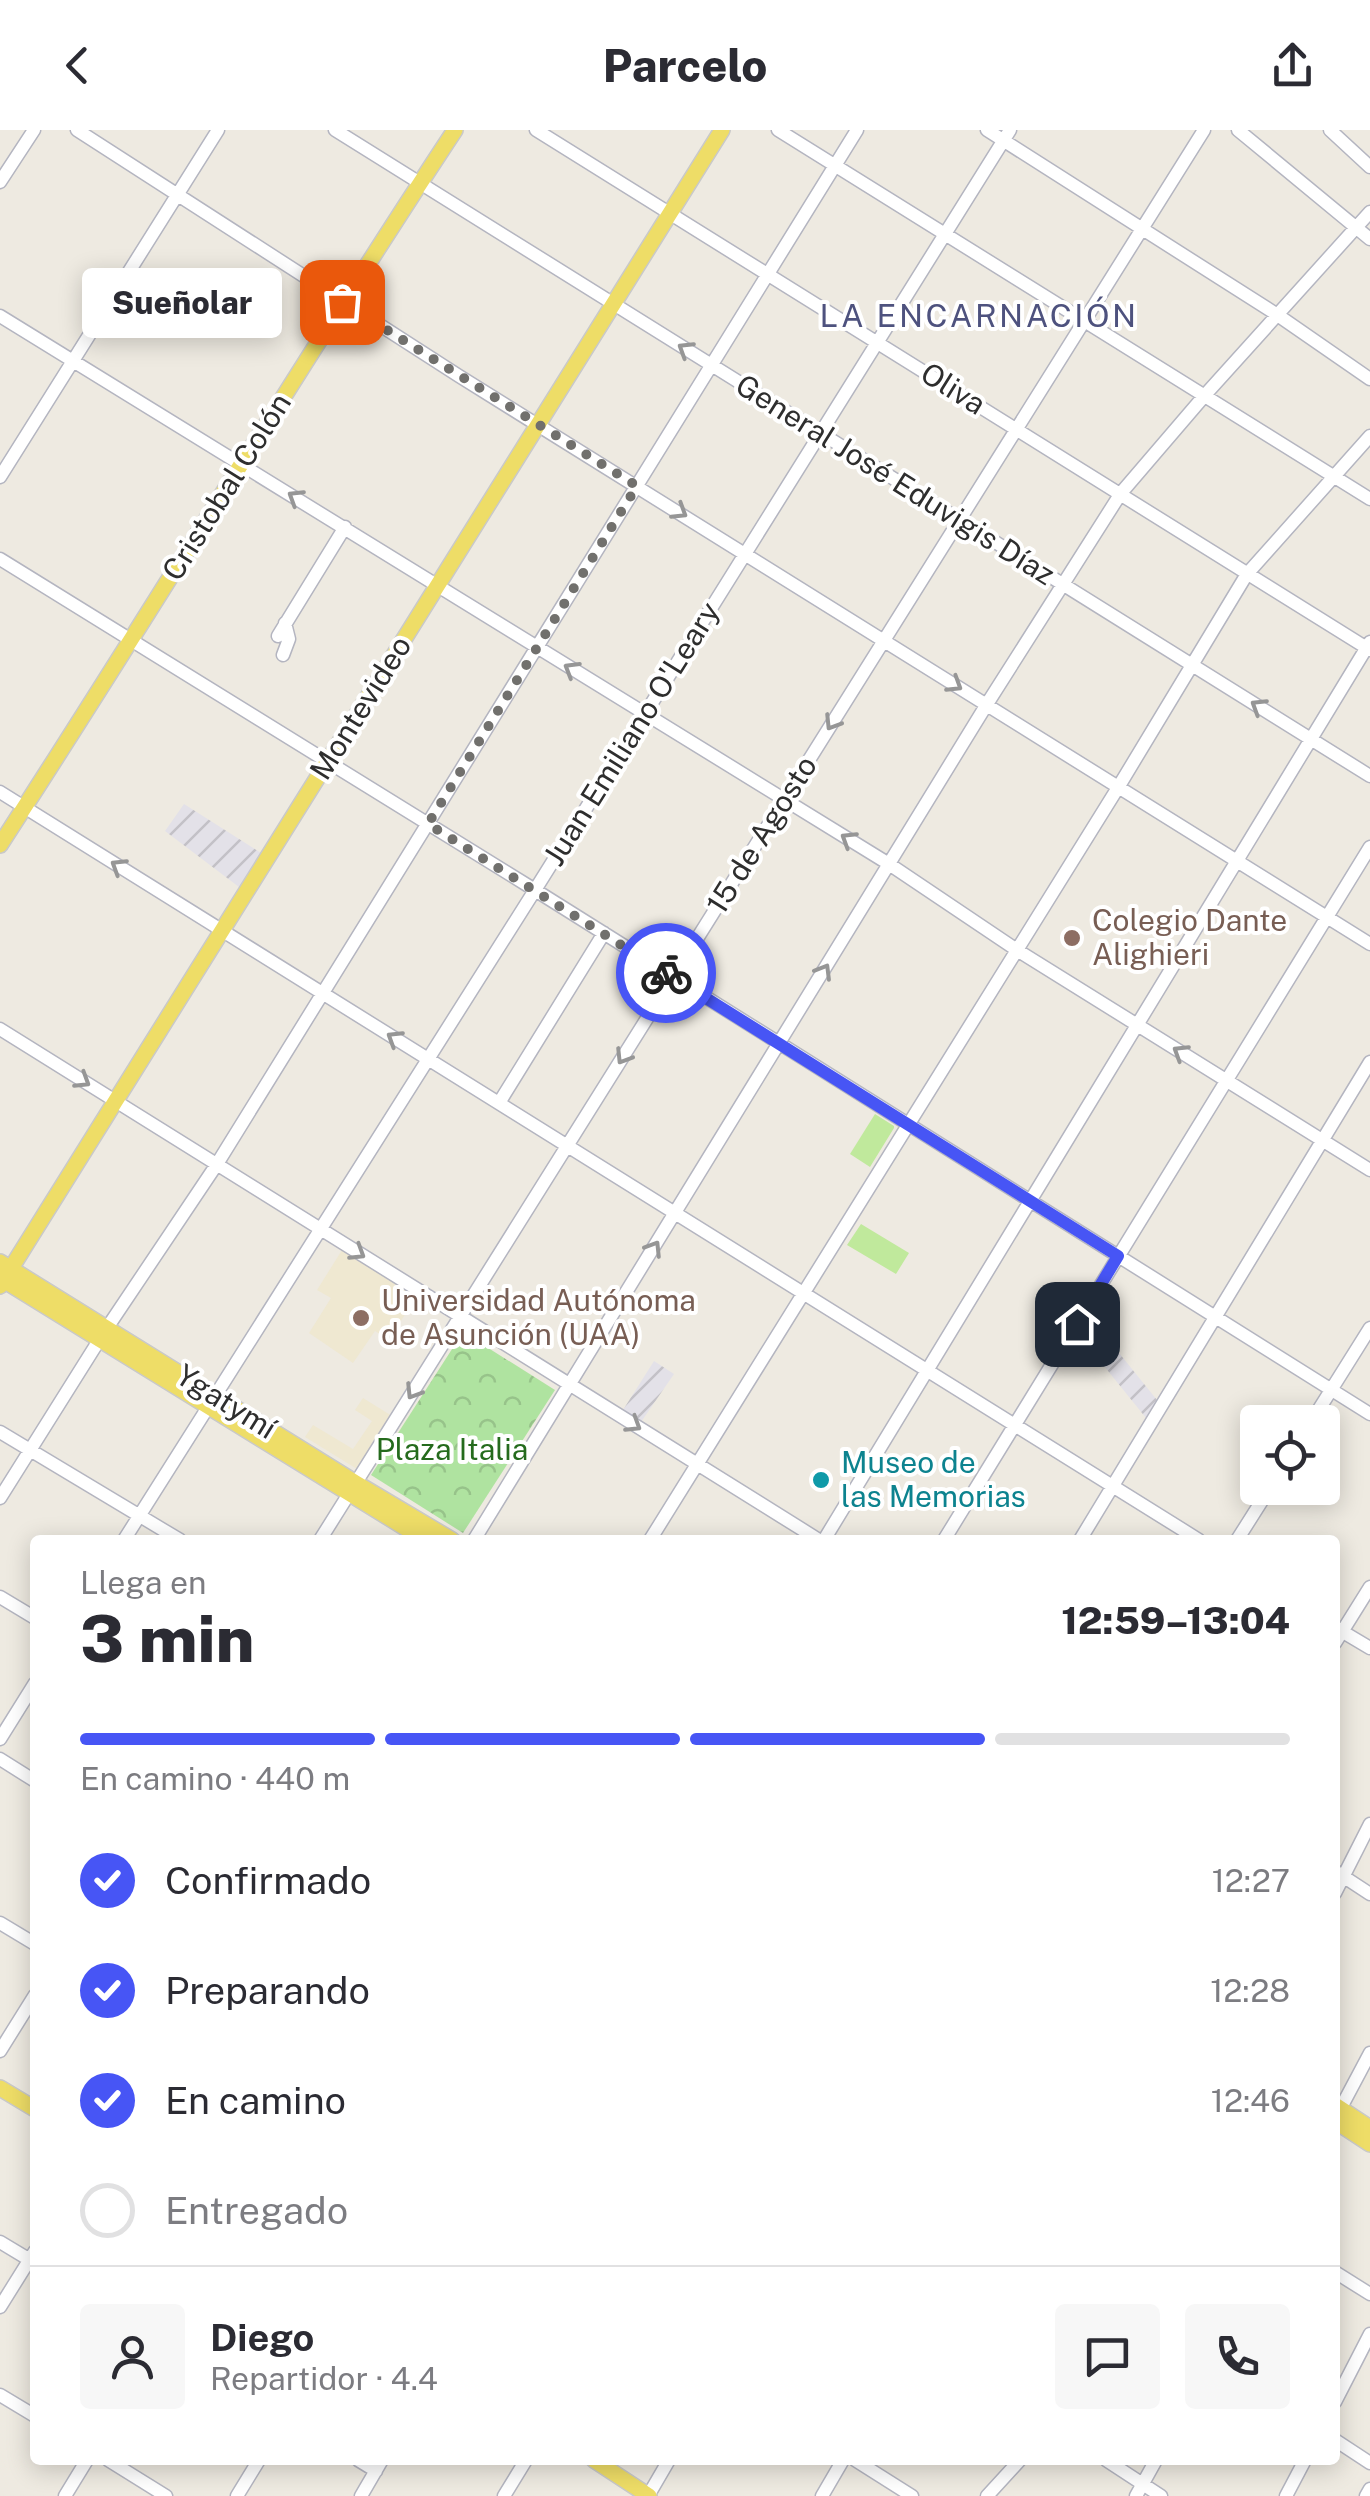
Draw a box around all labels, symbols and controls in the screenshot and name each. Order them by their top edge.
icon: back [50,38,105,93]
icon: share [1265,38,1320,93]
text: Parcelo [603,39,767,92]
pin [300,260,385,345]
callout: Sueñolar [82,267,282,337]
icon: bag [315,275,370,330]
text: Sueñolar [112,284,252,321]
district label: LA ENCARNACIÓN [819,296,1139,334]
one-way arrow [678,342,696,361]
street label: Oliva [914,354,993,422]
street label: General José Eduvigis Díaz [730,366,1062,592]
street label: Cristobal Colón [154,386,298,587]
one-way arrow [288,490,306,509]
one-way arrow [669,500,687,519]
street label: Juan Emiliano O'Leary [535,595,727,872]
street label: Montevideo [302,629,418,786]
one-way arrow [564,662,582,681]
one-way arrow [945,672,963,691]
one-way arrow [1250,700,1268,719]
one-way arrow [826,712,845,730]
street label: 15 de Agosto [698,749,824,920]
one-way arrow [841,832,859,851]
one-way arrow [111,859,129,878]
place label: Colegio Dante Alighieri [1092,902,1287,972]
courier [616,923,716,1023]
marker: Colegio Dante Alighieri [1061,927,1083,949]
icon: bike [639,946,694,1001]
one-way arrow [812,964,831,982]
one-way arrow [387,1031,405,1050]
one-way arrow [1173,1045,1191,1064]
one-way arrow [616,1047,635,1065]
one-way arrow [72,1068,90,1087]
one-way arrow [348,1240,366,1259]
one-way arrow [642,1241,661,1259]
place label: Universidad Autónoma de Asunción (UAA) [381,1282,696,1352]
pin [1035,1282,1120,1367]
icon: home [1050,1297,1105,1352]
marker: Universidad Autónoma de Asunción (UAA) [350,1307,372,1329]
street label: Ygatymí [170,1356,284,1446]
one-way arrow [406,1381,425,1399]
map controls [1240,1405,1340,1505]
button: locate [1240,1405,1340,1505]
one-way arrow [623,1412,641,1431]
park label: Plaza Italia [376,1431,528,1467]
place label: Museo de las Memorias [841,1444,1026,1514]
marker: Museo de las Memorias [810,1469,832,1491]
text: Llega en [80,1564,206,1601]
text: 12:59–13:04 [1061,1598,1290,1643]
text: 3 min [80,1600,255,1677]
text: En camino · 440 m [80,1760,350,1797]
icon: check [80,1853,135,1908]
text: Confirmado [165,1858,371,1903]
text: 12:27 [1212,1862,1290,1899]
icon: check [80,1963,135,2018]
text: Preparando [165,1968,370,2013]
text: 12:28 [1210,1972,1290,2009]
icon: check [80,2073,135,2128]
text: En camino [165,2078,346,2123]
text: 12:46 [1211,2082,1290,2119]
text: Entregado [165,2188,348,2233]
button: person [80,2304,185,2409]
button: chat [1055,2304,1160,2409]
button: phone [1185,2304,1290,2409]
text: Diego [210,2315,314,2360]
text: Repartidor · 4.4 [210,2360,438,2397]

